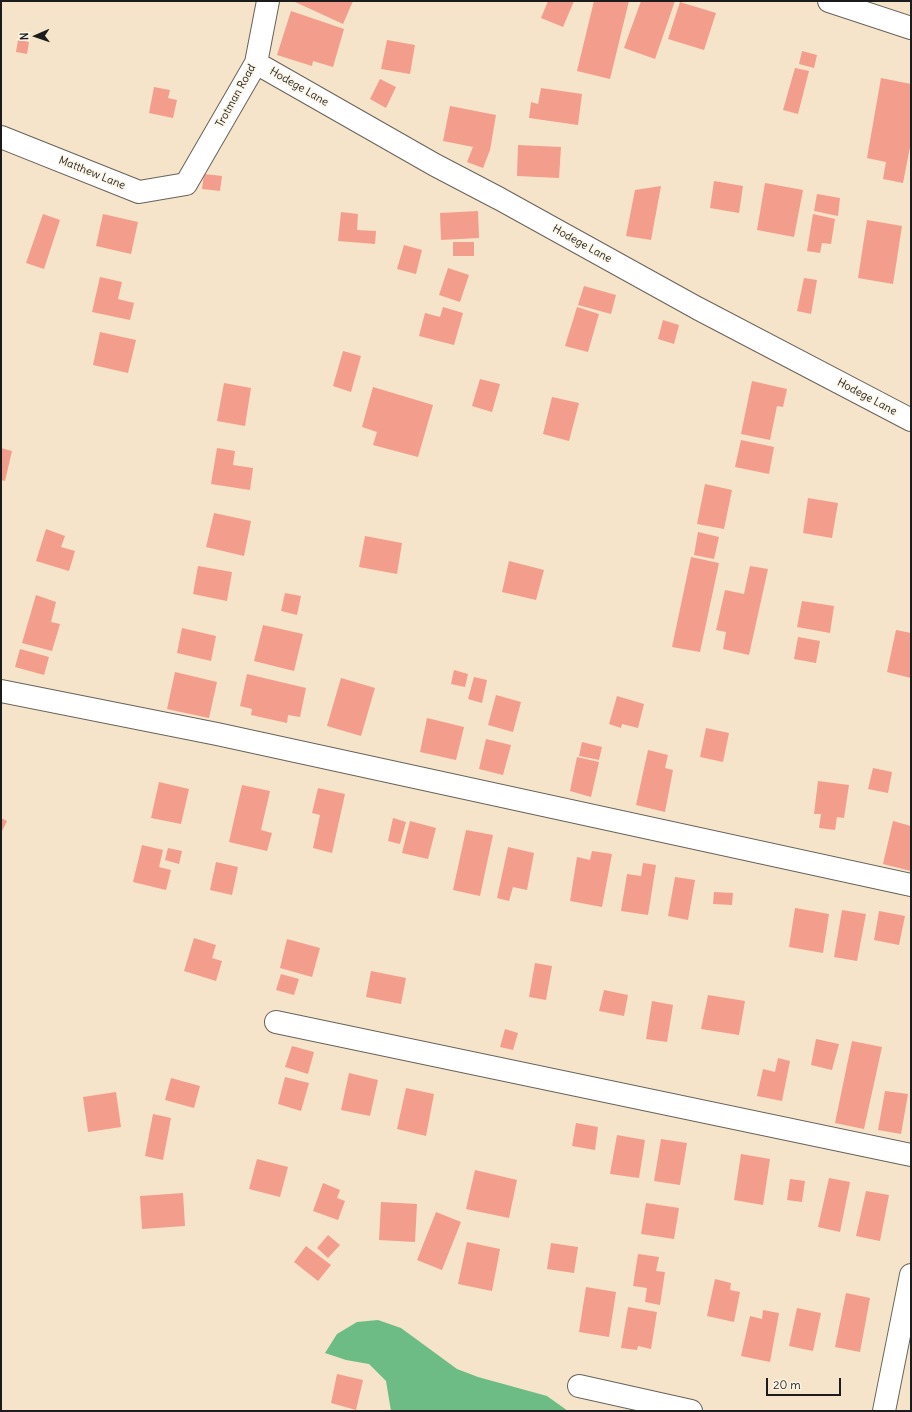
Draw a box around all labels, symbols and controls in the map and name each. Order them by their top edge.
north arrow [16,16,56,56]
text: N [17,32,31,40]
street label: Trotman Road [213,62,259,130]
street label: Hodege Lane [267,65,331,109]
street label: Matthew Lane [57,154,127,192]
street label: Hodege Lane [550,222,614,266]
street label: Hodege Lane [835,376,899,418]
scale bar [768,1370,843,1396]
text: 20 m [773,1377,801,1392]

